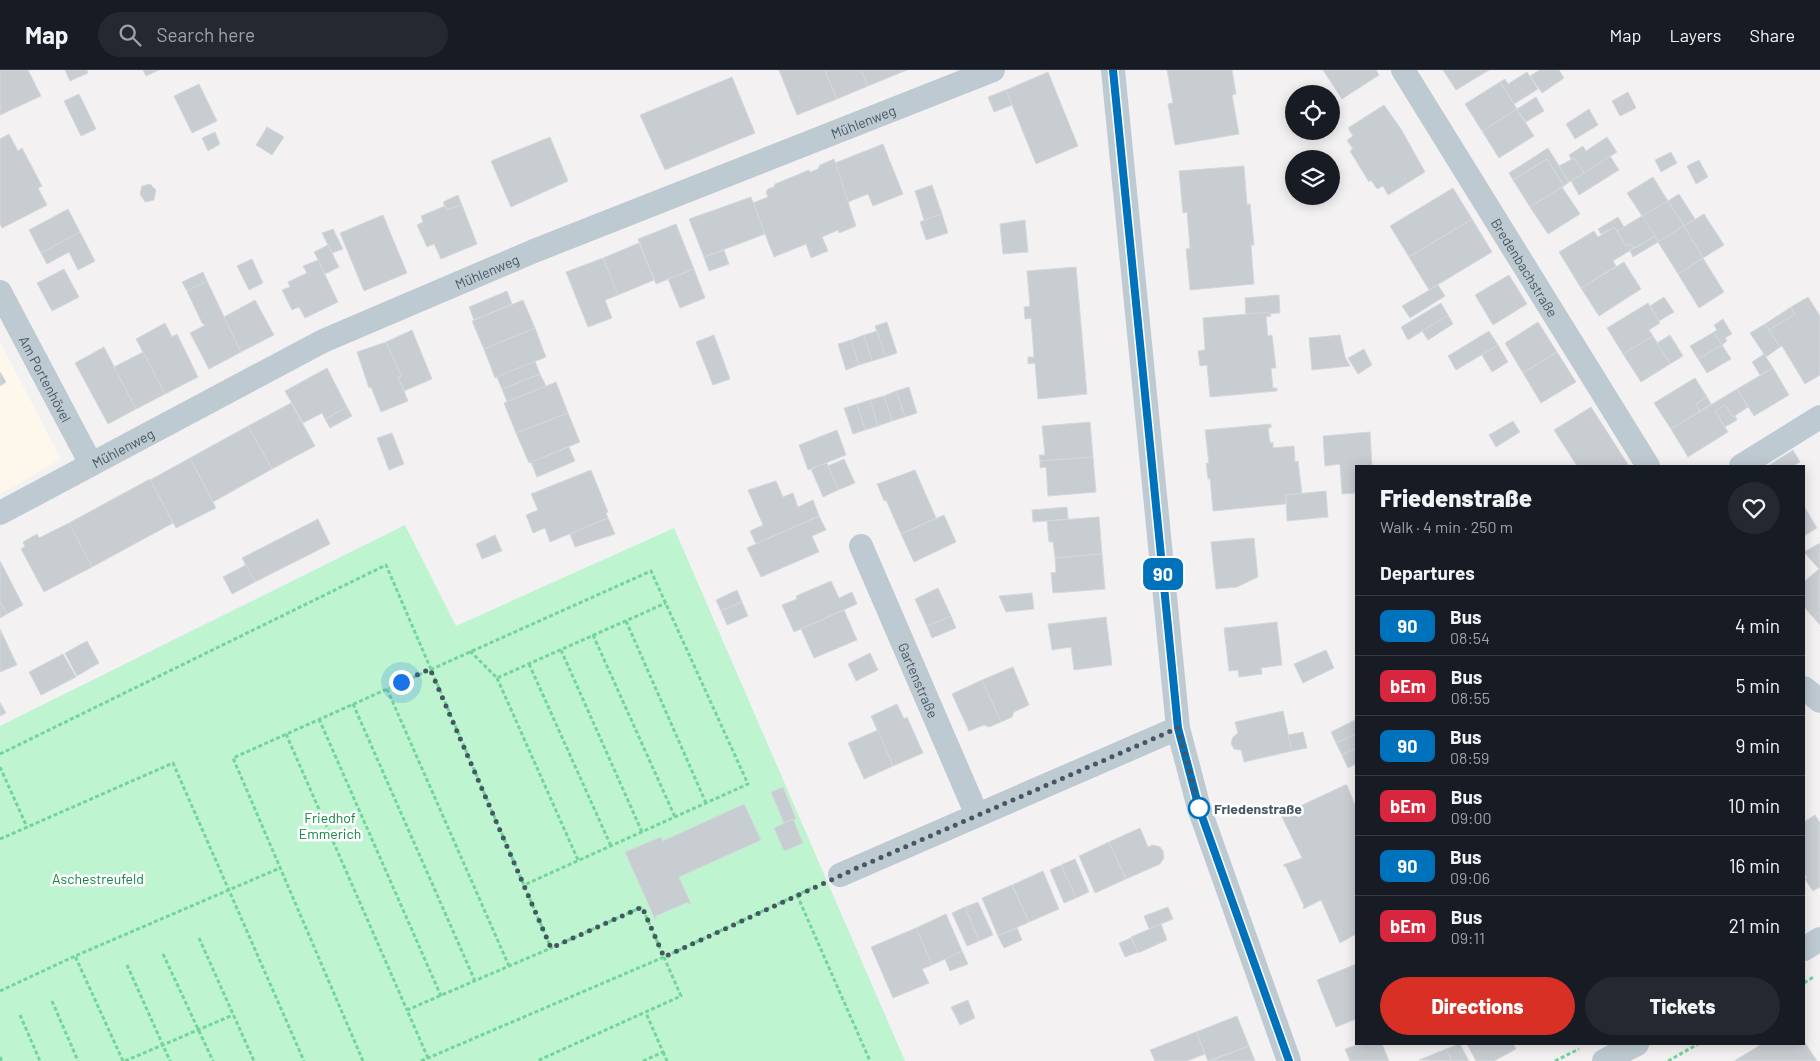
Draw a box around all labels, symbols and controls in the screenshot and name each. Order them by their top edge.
search box [98,12,448,57]
text: Map [25,20,68,49]
icon: search [116,21,144,49]
text: Search here [156,23,255,46]
text: Map [1609,24,1641,46]
text: Layers [1669,24,1722,46]
text: Share [1750,24,1795,46]
map controls [1285,85,1340,205]
button: locate [1285,85,1340,140]
street label: Mühlenweg [828,101,898,142]
button: layers [1285,150,1340,205]
street label: Bredenbachstraße [1488,215,1562,320]
street label: Mühlenweg [452,250,521,292]
street label: Am Portenhövel [16,332,76,425]
street label: Mühlenweg [89,424,157,471]
button: heart [1728,482,1780,534]
text: Friedenstraße [1380,483,1532,512]
text: Walk · 4 min · 250 m [1380,517,1513,536]
line badge: 90 [1140,558,1186,590]
text: Departures [1380,561,1475,584]
text: 90 [1153,563,1173,585]
text: Bus [1450,605,1482,628]
text: 4 min [1735,614,1780,637]
text: 90 [1398,615,1417,637]
text: 08:54 [1450,628,1490,647]
street label: Gartenstraße [895,640,942,720]
text: Bus [1451,665,1482,688]
your location [389,670,414,695]
text: 5 min [1736,674,1780,697]
text: bEm [1390,675,1426,697]
text: 08:55 [1451,688,1490,707]
text: Bus [1450,725,1482,748]
text: 9 min [1736,734,1780,757]
text: 90 [1398,735,1417,757]
text: 08:59 [1450,748,1489,767]
text: Bus [1451,785,1482,808]
text: 10 min [1728,794,1780,817]
text: bEm [1390,795,1426,817]
marker: Friedenstraße [1188,797,1210,819]
place label: Friedenstraße [1214,800,1302,817]
text: 09:00 [1451,808,1492,827]
park label: Friedhof Emmerich [299,809,361,842]
text: Bus [1450,845,1482,868]
text: 16 min [1729,854,1780,877]
text: 90 [1398,855,1417,877]
text: 09:06 [1450,868,1490,887]
park label: Aschestreufeld [52,870,144,887]
text: Bus [1451,905,1482,928]
text: 21 min [1729,914,1780,937]
text: bEm [1390,915,1426,937]
text: 09:11 [1451,928,1485,947]
button: Directions [1380,977,1575,1035]
button: Tickets [1585,977,1780,1035]

